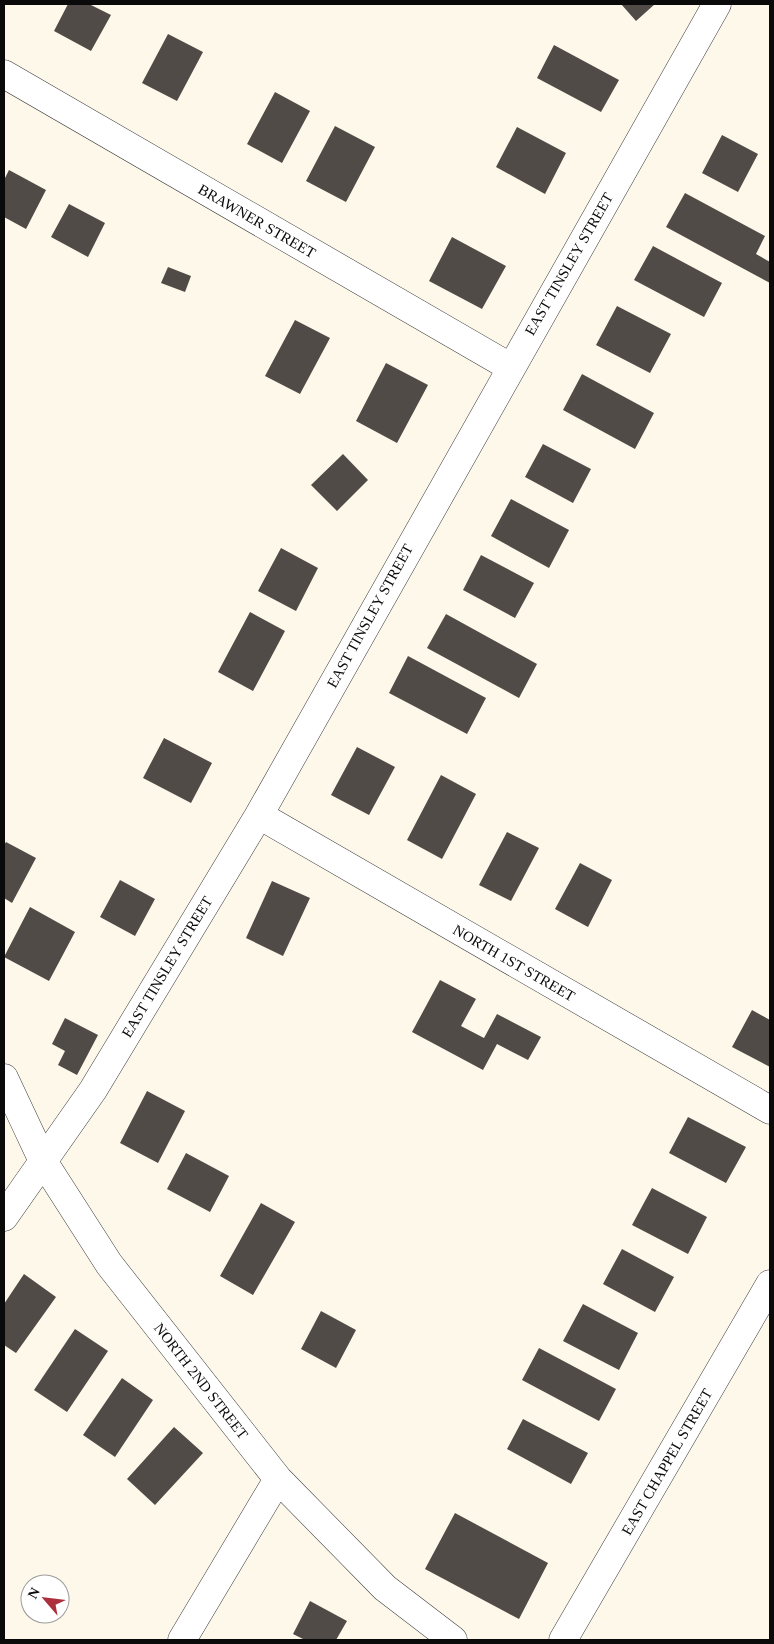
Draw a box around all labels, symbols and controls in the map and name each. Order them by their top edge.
street label: BRAWNER STREET [196,181,318,261]
street label: EAST TINSLEY STREET [522,190,616,338]
street label: EAST TINSLEY STREET [324,542,416,690]
street label: EAST TINSLEY STREET [119,894,215,1040]
street label: NORTH 1ST STREET [450,922,578,1004]
street label: NORTH 2ND STREET [151,1320,251,1442]
street label: EAST CHAPPEL STREET [619,1386,715,1538]
north arrow [20,1574,70,1624]
text: N [25,1585,43,1601]

